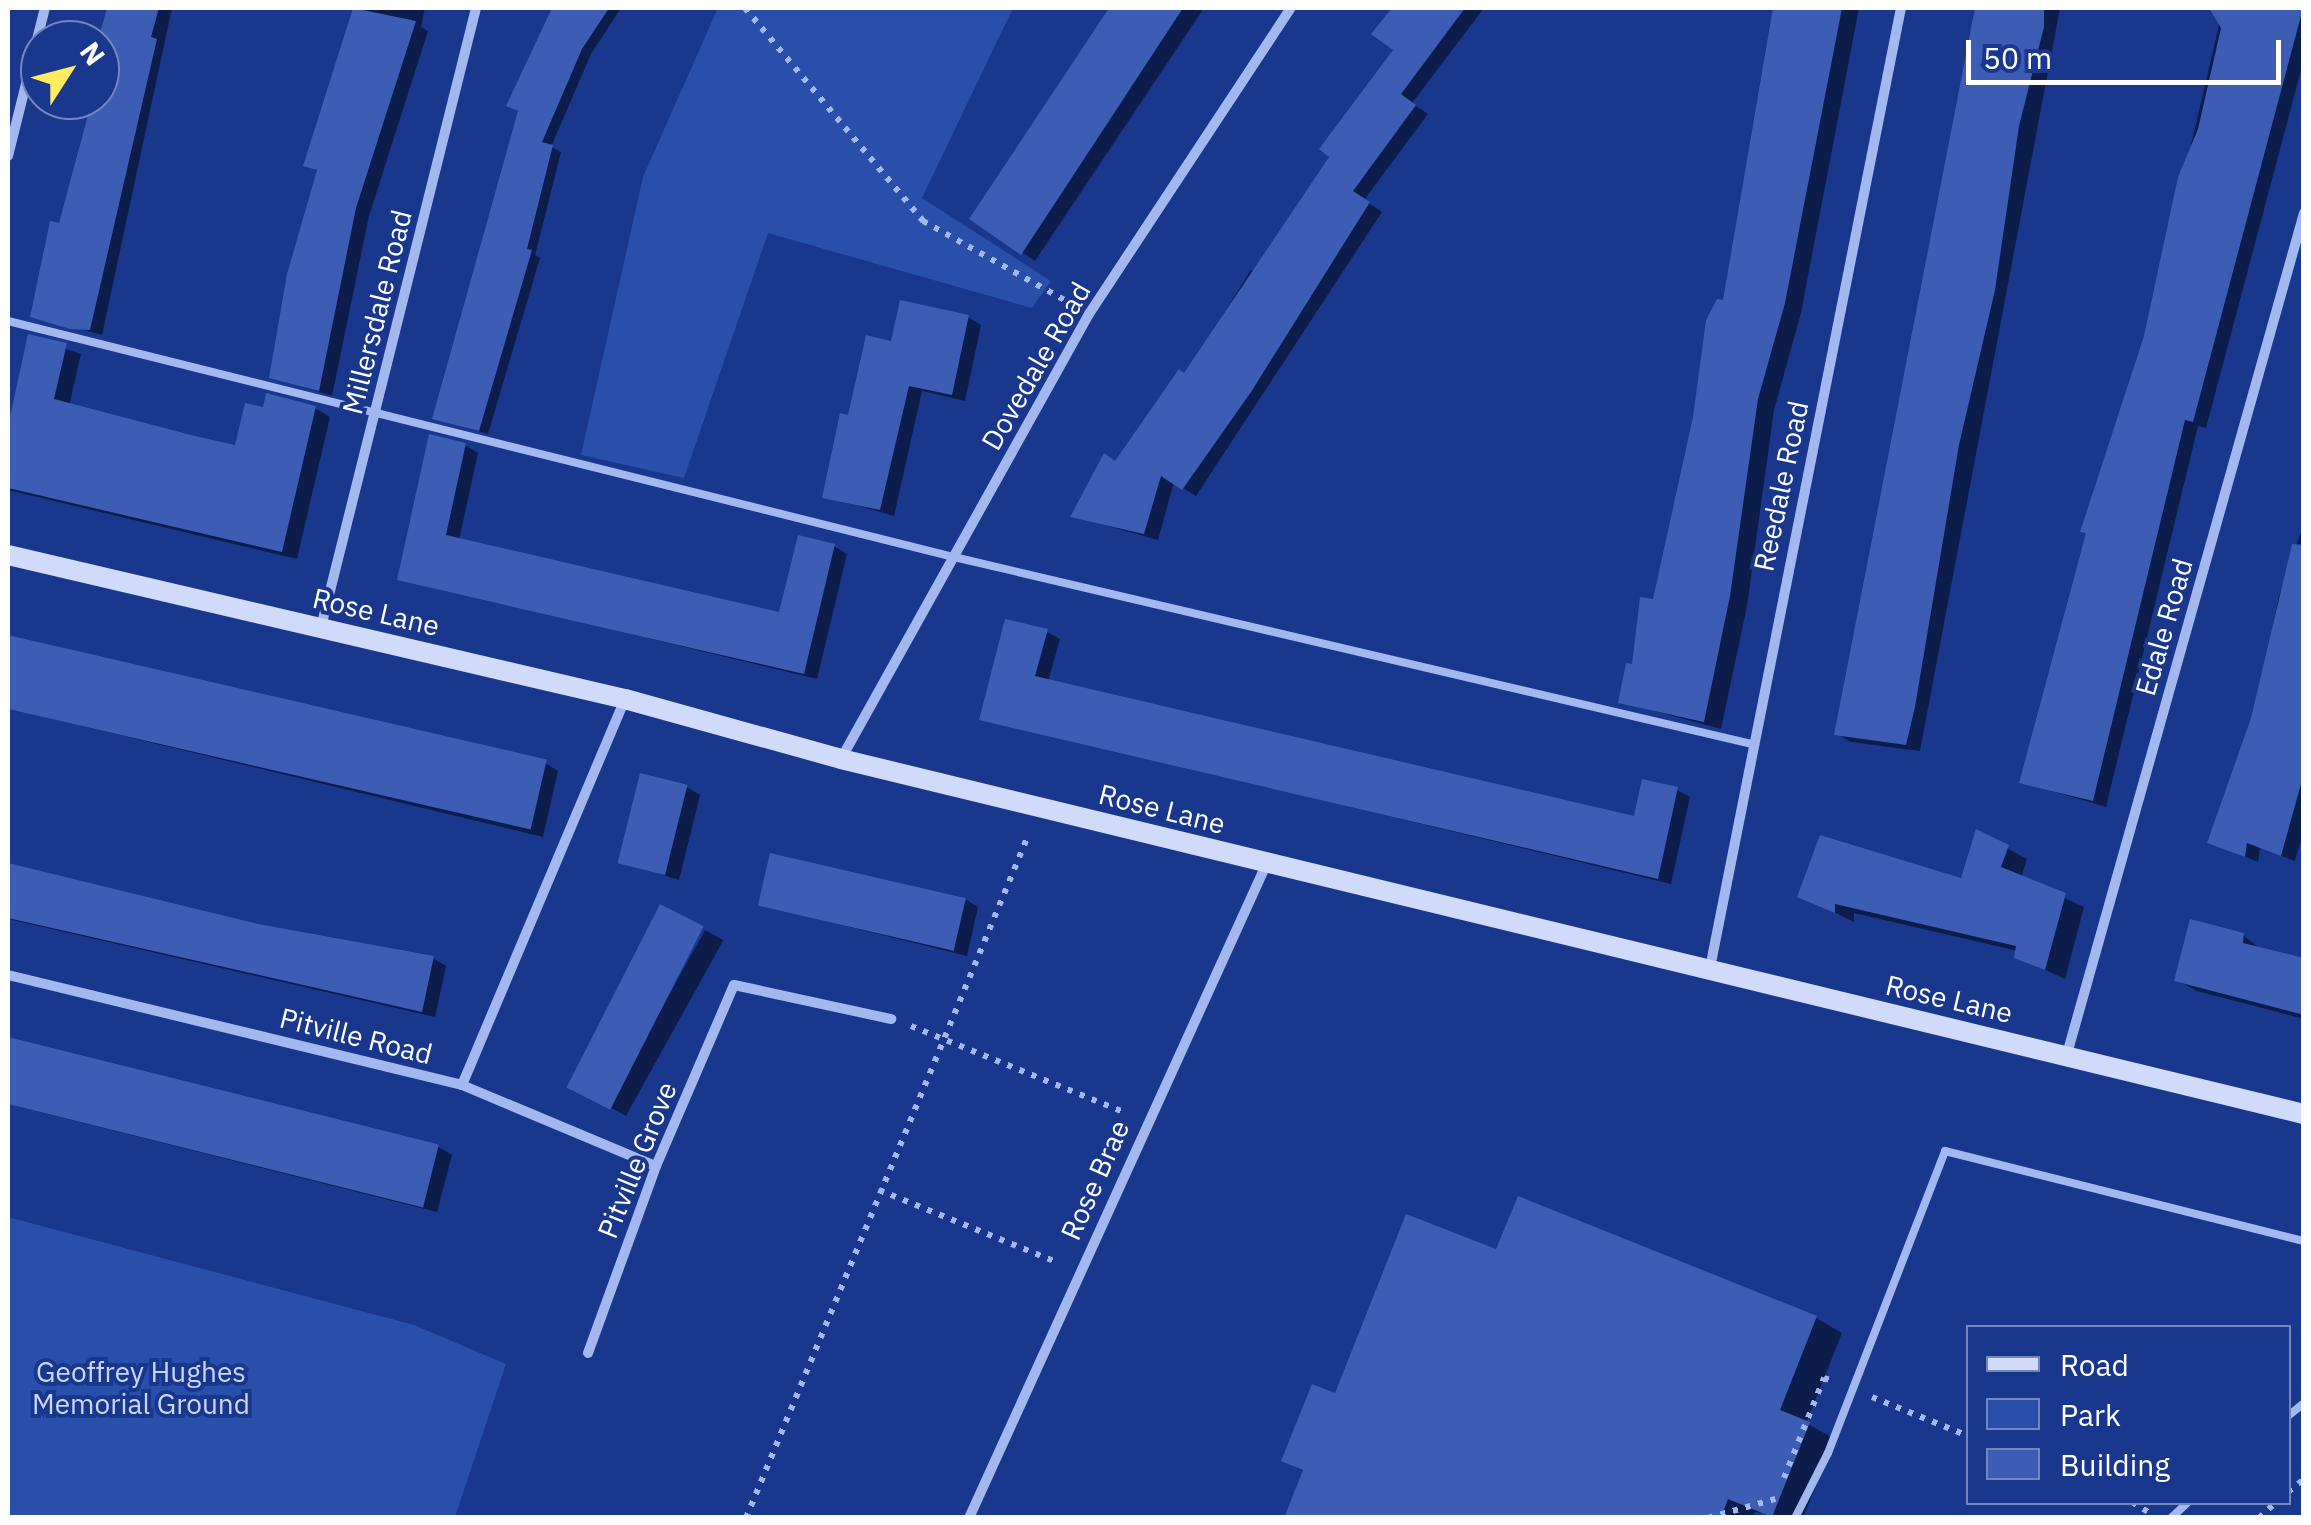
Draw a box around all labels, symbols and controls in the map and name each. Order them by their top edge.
north arrow [20,20,120,120]
scale bar [1971,20,2286,82]
text: N [72,34,114,72]
text: 50 m [1983,38,2052,77]
street label: Millersdale Road [335,206,419,418]
street label: Dovedale Road [974,276,1098,456]
street label: Reedale Road [1747,398,1815,574]
street label: Edale Road [2128,555,2200,699]
street label: Rose Lane [309,581,443,643]
street label: Rose Lane [1095,777,1229,841]
street label: Rose Lane [1882,968,2016,1030]
street label: Pitville Road [276,1001,436,1071]
street label: Pitville Grove [590,1077,684,1243]
street label: Rose Brae [1054,1115,1136,1245]
legend [1966,1325,2291,1505]
text: Road [2060,1345,2129,1384]
park label: Geoffrey Hughes Memorial Ground [32,1355,250,1421]
text: Park [2060,1395,2121,1434]
text: Building [2060,1445,2170,1484]

